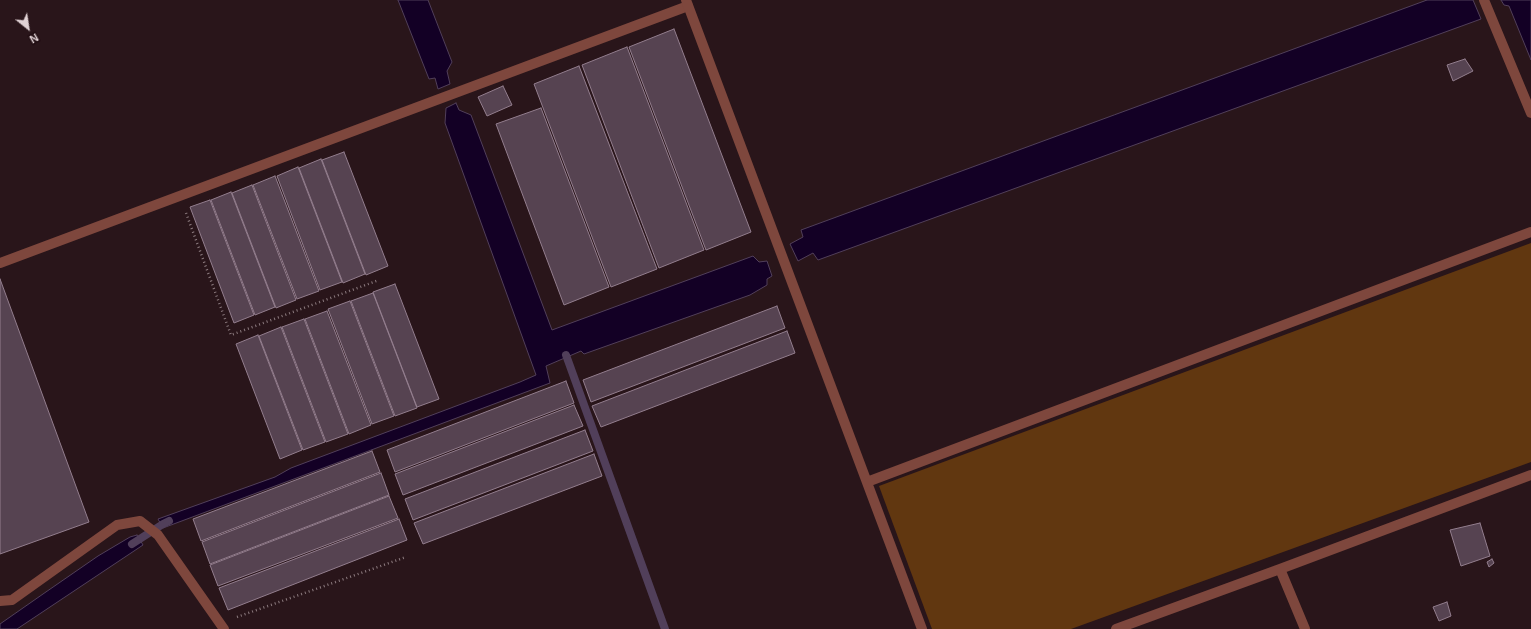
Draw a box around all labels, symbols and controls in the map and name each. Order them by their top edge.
north arrow [8,8,48,48]
text: N [28,31,40,46]

